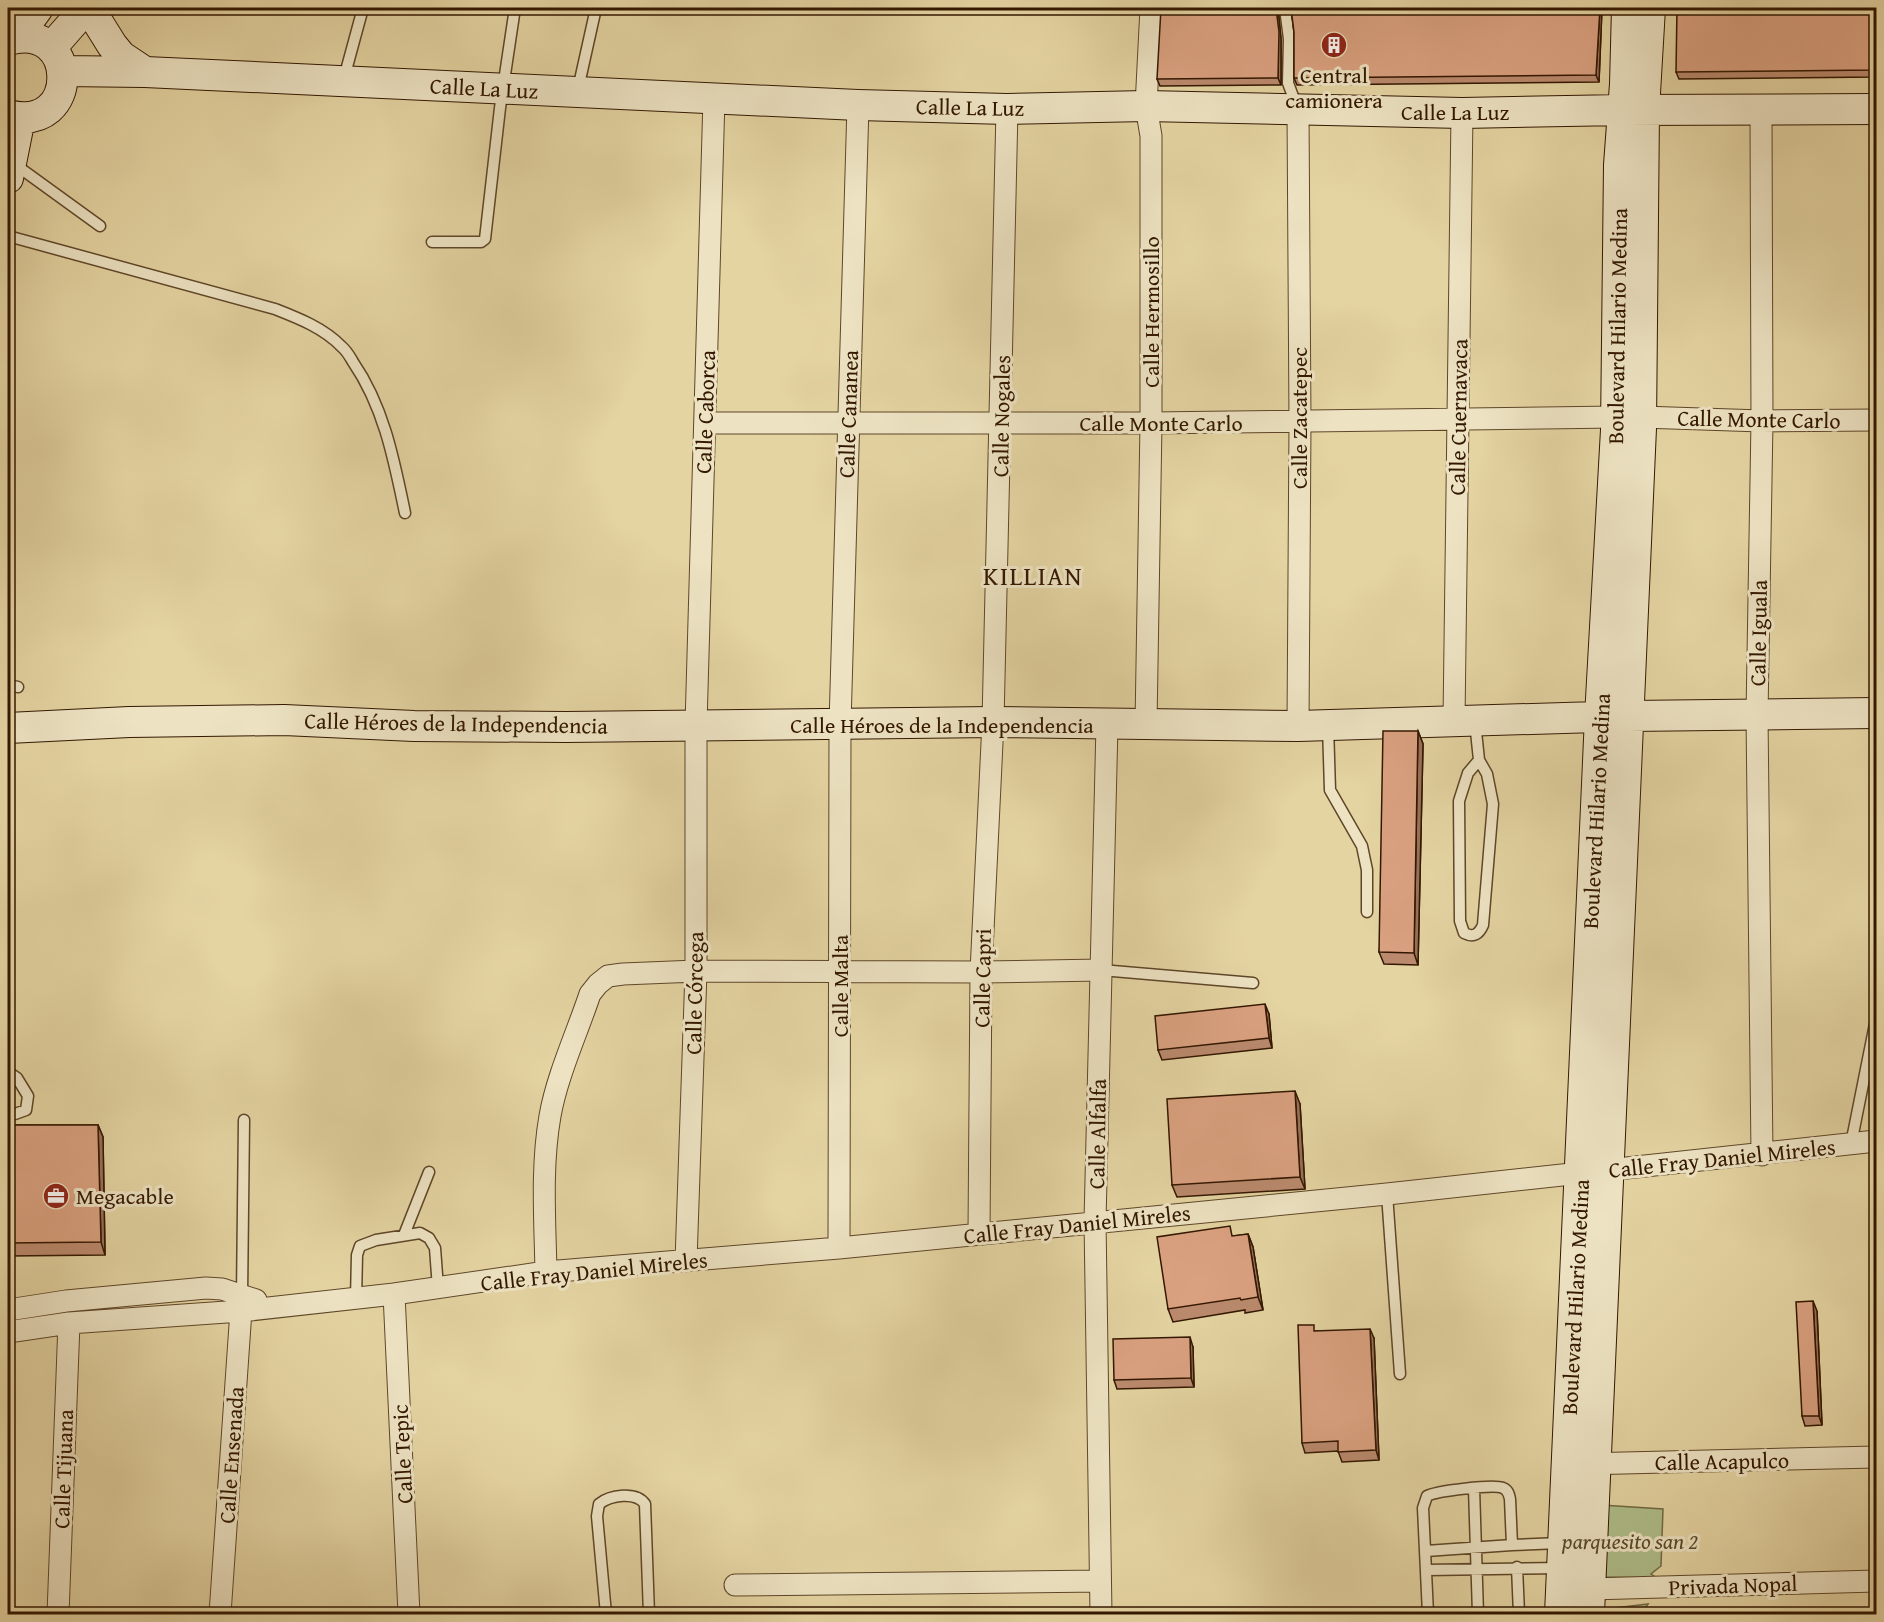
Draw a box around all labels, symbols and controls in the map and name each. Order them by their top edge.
building icon: Central camionera [1319,30,1349,60]
place label: Central camionera [1285,59,1383,116]
street label: Calle La Luz [429,69,539,107]
street label: Calle La Luz [916,90,1025,124]
street label: Calle La Luz [1401,96,1509,128]
street label: Boulevard Hilario Medina [1599,207,1635,444]
street label: Calle Hermosillo [1135,236,1167,388]
street label: Calle Cuernavaca [1441,338,1475,496]
street label: Calle Zacatepec [1283,347,1315,489]
street label: Calle Caborca [687,349,723,474]
street label: Calle Cananea [830,349,866,479]
street label: Calle Nogales [984,355,1018,477]
street label: Calle Monte Carlo [1677,402,1841,436]
street label: Calle Monte Carlo [1079,407,1243,439]
district label: KILLIAN [983,556,1083,595]
street label: Calle Iguala [1741,579,1775,687]
street label: Boulevard Hilario Medina [1574,692,1618,930]
street label: Calle Héroes de la Independencia [304,704,609,742]
street label: Calle Héroes de la Independencia [790,709,1094,741]
street label: Calle Capri [965,928,999,1028]
street label: Calle Córcega [677,931,711,1055]
street label: Calle Malta [824,934,856,1037]
street label: Calle Alfalfa [1080,1078,1114,1190]
street label: Calle Fray Daniel Mireles [1607,1130,1837,1186]
street label: Boulevard Hilario Medina [1553,1178,1597,1416]
place label: Megacable [76,1180,174,1212]
office icon: Megacable [41,1181,71,1211]
street label: Calle Fray Daniel Mireles [962,1196,1192,1252]
street label: Calle Fray Daniel Mireles [479,1243,709,1299]
street label: Calle Ensenada [210,1385,252,1525]
street label: Calle Tepic [383,1403,421,1505]
street label: Calle Tijuana [45,1408,81,1529]
street label: Calle Acapulco [1655,1444,1789,1478]
park label: parquesito san 2 [1561,1525,1698,1557]
street label: Privada Nopal [1668,1567,1798,1603]

